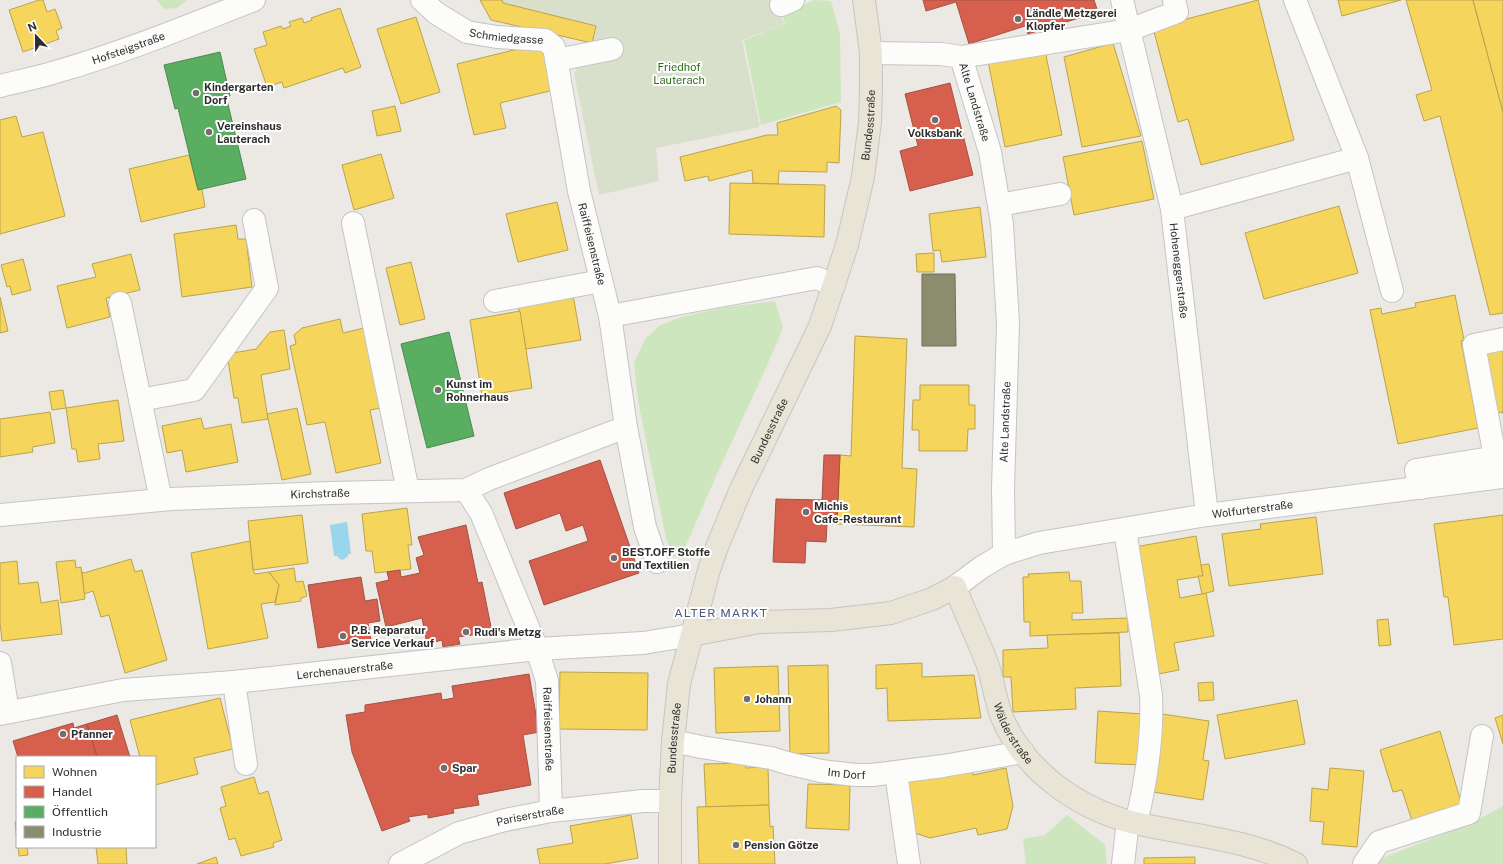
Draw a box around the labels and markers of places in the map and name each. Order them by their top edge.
place label: Ländle Metzgerei Klopfer [1026,7,1117,32]
marker: Ländle Metzgerei Klopfer [1013,14,1023,24]
place label: Kindergarten Dorf [204,81,274,106]
marker: Kindergarten Dorf [191,88,201,98]
marker: Volksbank [930,115,940,125]
place label: Vereinshaus Lauterach [217,120,282,145]
marker: Vereinshaus Lauterach [204,127,214,137]
place label: Volksbank [908,127,963,139]
place label: Kunst im Rohnerhaus [446,378,509,403]
marker: Kunst im Rohnerhaus [433,385,443,395]
place label: Michis Cafe-Restaurant [814,500,902,525]
marker: Michis Cafe-Restaurant [801,507,811,517]
place label: BEST.OFF Stoffe und Textilien [622,546,710,571]
marker: BEST.OFF Stoffe und Textilien [609,553,619,563]
place label: P.B. Reparatur Service Verkauf [351,624,435,649]
place label: Rudi's Metzg [474,626,541,638]
marker: Rudi's Metzg [461,627,471,637]
marker: P.B. Reparatur Service Verkauf [338,631,348,641]
place label: Johann [755,693,792,705]
marker: Johann [742,694,752,704]
place label: Pfanner [71,728,113,740]
marker: Pfanner [58,729,68,739]
place label: Spar [452,762,477,774]
marker: Spar [439,763,449,773]
place label: Pension Götze [744,839,819,851]
marker: Pension Götze [731,840,741,850]

